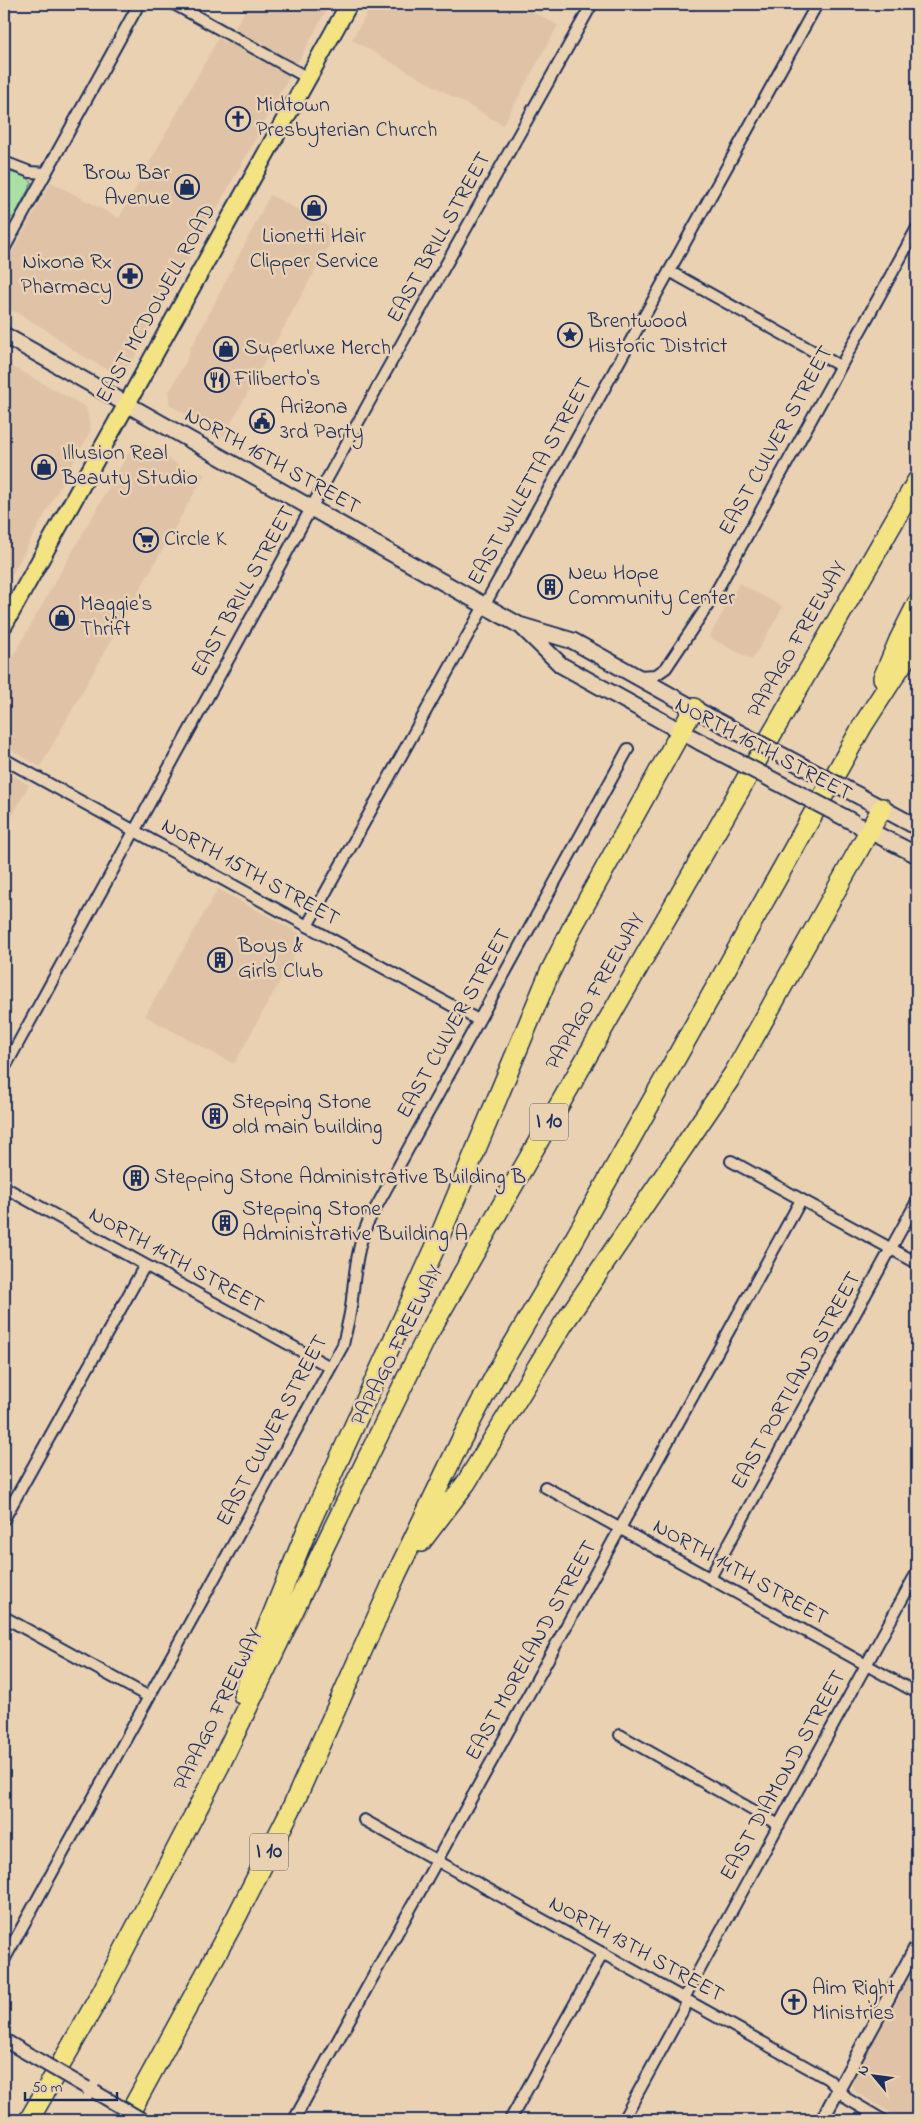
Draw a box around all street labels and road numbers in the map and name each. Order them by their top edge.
street label: EAST BRILL STREET [380,146,501,329]
street label: EAST MCDOWELL ROAD [89,198,225,410]
street label: EAST CULVER STREET [711,340,843,542]
street label: EAST WILLETTA STREET [460,372,602,592]
street label: NORTH 16TH STREET [178,400,366,524]
street label: EAST BRILL STREET [184,500,305,683]
street label: PAPAGO FREEWAY [740,555,856,725]
street label: NORTH 16TH STREET [669,690,858,810]
street label: NORTH 15TH STREET [155,811,345,936]
street label: PAPAGO FREEWAY [538,907,654,1077]
street label: EAST CULVER STREET [389,923,521,1125]
road number: I 10 [530,1104,568,1140]
street label: NORTH 14TH STREET [82,1199,270,1323]
street label: PAPAGO FREEWAY [344,1260,452,1432]
street label: EAST PORTLAND STREET [724,1266,871,1496]
street label: EAST CULVER STREET [209,1329,337,1532]
street label: NORTH 14TH STREET [646,1511,834,1635]
street label: EAST MORELAND STREET [458,1535,606,1767]
street label: PAPAGO FREEWAY [166,1624,272,1796]
street label: EAST DIAMOND STREET [713,1664,856,1887]
road number: I 10 [250,1834,288,1870]
street label: NORTH 13TH STREET [542,1888,730,2012]

